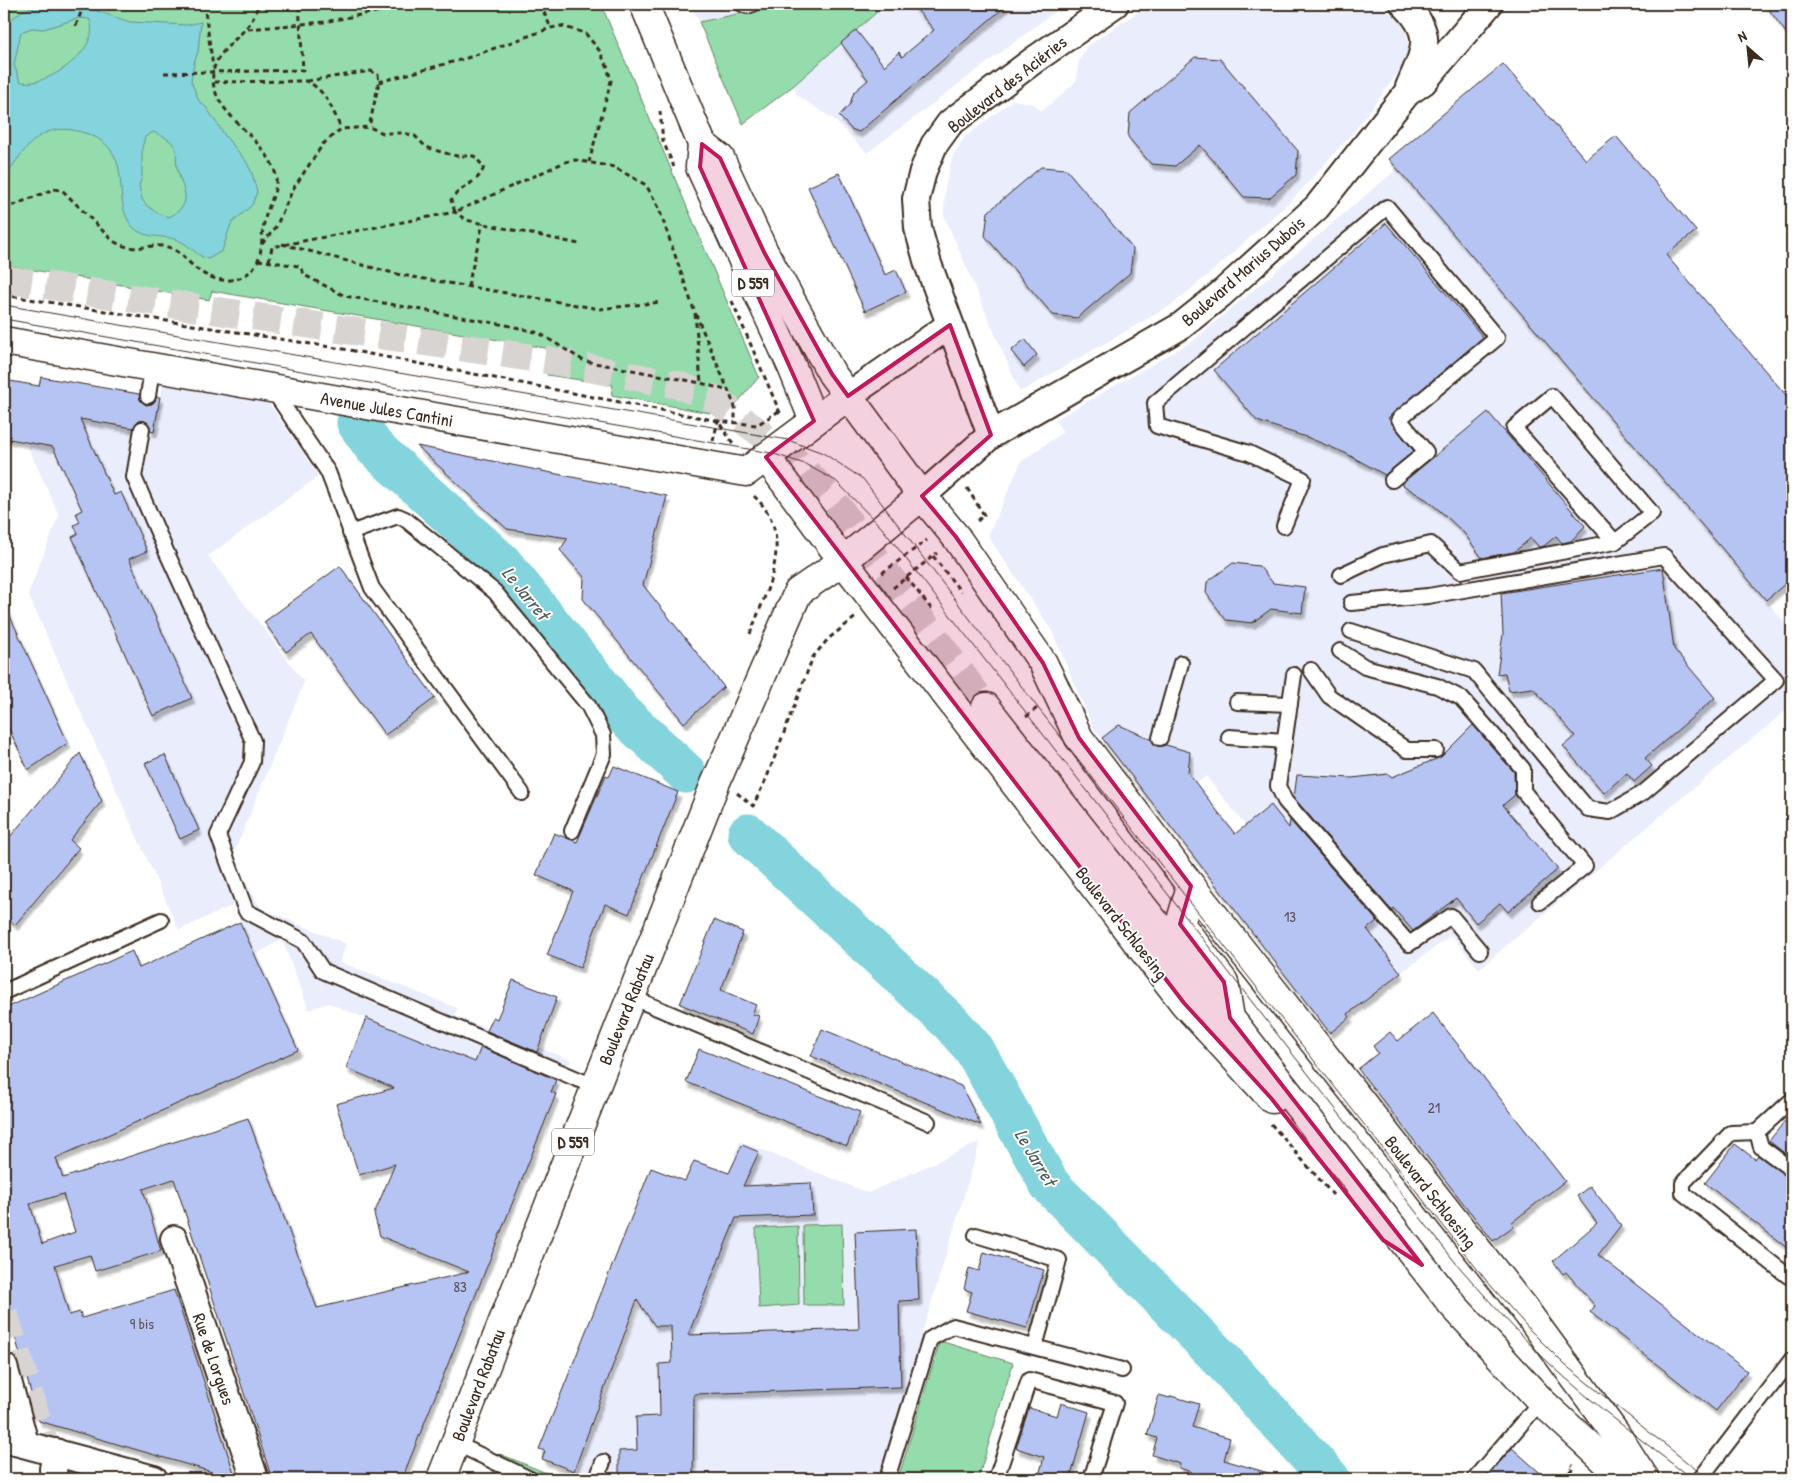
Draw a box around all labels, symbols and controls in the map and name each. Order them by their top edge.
north arrow [1724,22,1774,72]
text: N [1734,26,1750,46]
street label: Boulevard des Aciéries [942,29,1072,139]
street label: Boulevard Marius Dubois [1176,210,1310,332]
road number: D 559 [732,270,774,296]
street label: Avenue Jules Cantini [319,385,455,433]
water label: Le Jarret [496,561,557,627]
street label: Boulevard Schloesing [1070,861,1174,985]
house number: 13 [1284,906,1296,927]
street label: Boulevard Rabatau [592,950,660,1068]
house number: 21 [1428,1097,1440,1118]
water label: Le Jarret [1009,1124,1064,1192]
road number: D 559 [552,1128,594,1156]
street label: Boulevard Schloesing [1379,1130,1483,1254]
house number: 83 [453,1276,467,1297]
street label: Rue de Lorgues [187,1310,241,1408]
house number: 9 bis [130,1313,154,1334]
street label: Boulevard Rabatau [445,1325,511,1445]

